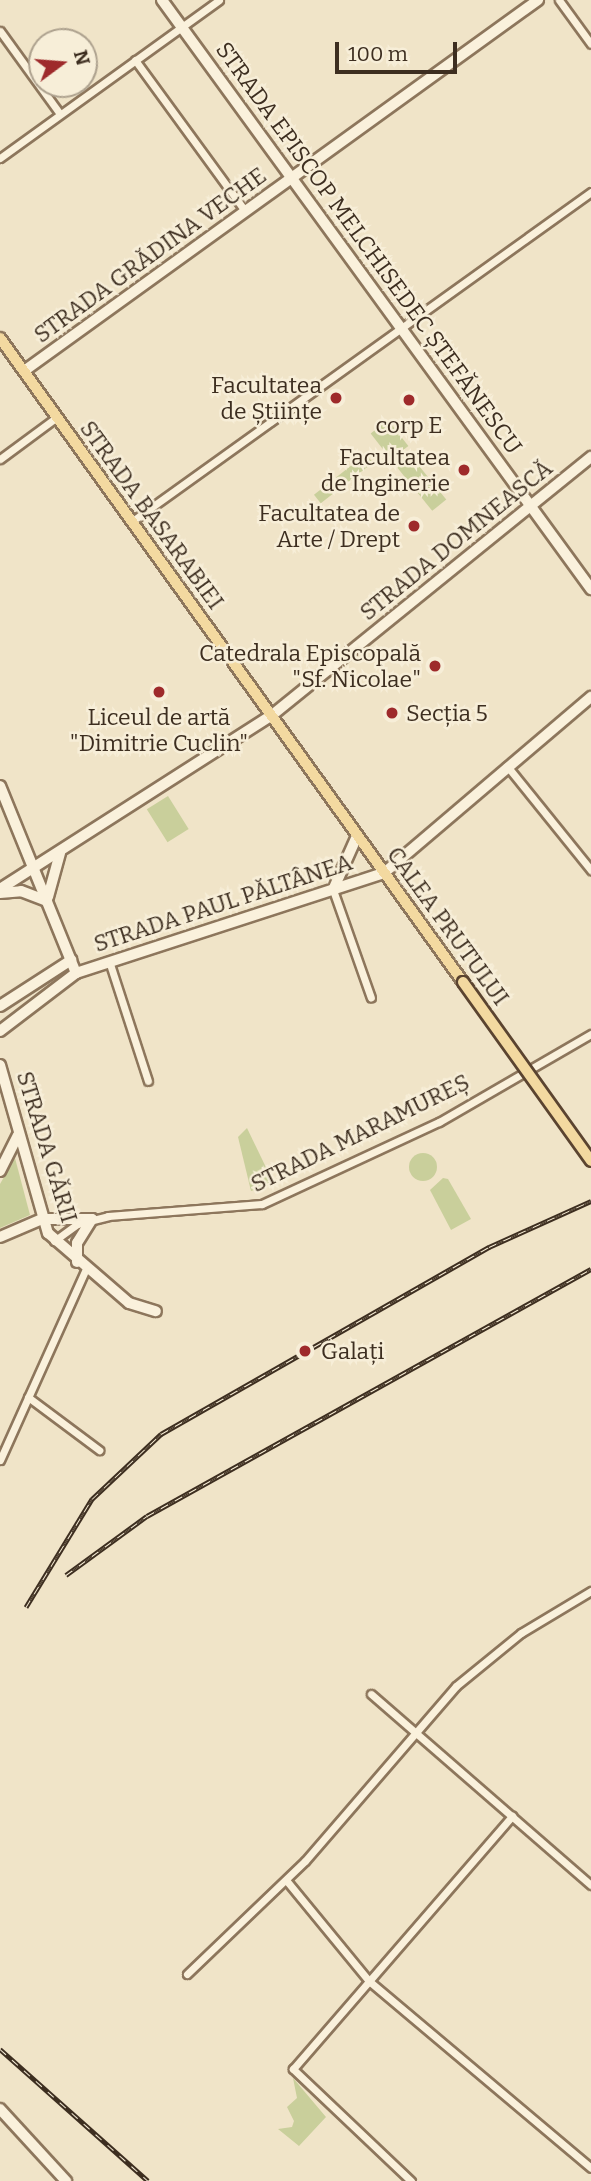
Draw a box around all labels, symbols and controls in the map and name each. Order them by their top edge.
north arrow [28,28,98,98]
scale bar [339,28,462,72]
street label: STRADA EPISCOP MELCHISEDEC ȘTEFĂNESCU [210,37,528,459]
text: 100 m [348,41,408,67]
text: N [69,47,95,68]
street label: STRADA GRĂDINA VECHE [29,161,271,349]
place label: Facultatea de Științe [211,371,322,425]
marker: Facultatea de Științe [328,390,344,406]
marker: corp E [401,392,417,408]
place label: corp E [375,411,443,439]
street label: STRADA BASARABIEI [74,415,230,615]
place label: Facultatea de Inginerie [321,443,450,497]
street label: STRADA DOMNEASCĂ [354,454,558,626]
marker: Facultatea de Inginerie [456,462,472,478]
place label: Facultatea de Arte / Drept [258,499,400,553]
marker: Facultatea de Arte / Drept [406,518,422,534]
place label: Catedrala Episcopală "Sf. Nicolae" [199,639,421,693]
marker: Catedrala Episcopală "Sf. Nicolae" [427,658,443,674]
marker: Liceul de artă "Dimitrie Cuclin" [151,684,167,700]
place label: Secția 5 [406,699,488,727]
place label: Liceul de artă "Dimitrie Cuclin" [70,703,248,757]
marker: Secția 5 [384,705,400,721]
street label: CALEA PRUTULUI [381,841,515,1011]
street label: STRADA PAUL PĂLTÂNEA [90,848,356,958]
street label: STRADA GĂRII [11,1068,83,1226]
street label: STRADA MARAMUREȘ [246,1068,474,1198]
place label: Galați [321,1337,384,1365]
marker: Galați [295,1341,315,1361]

